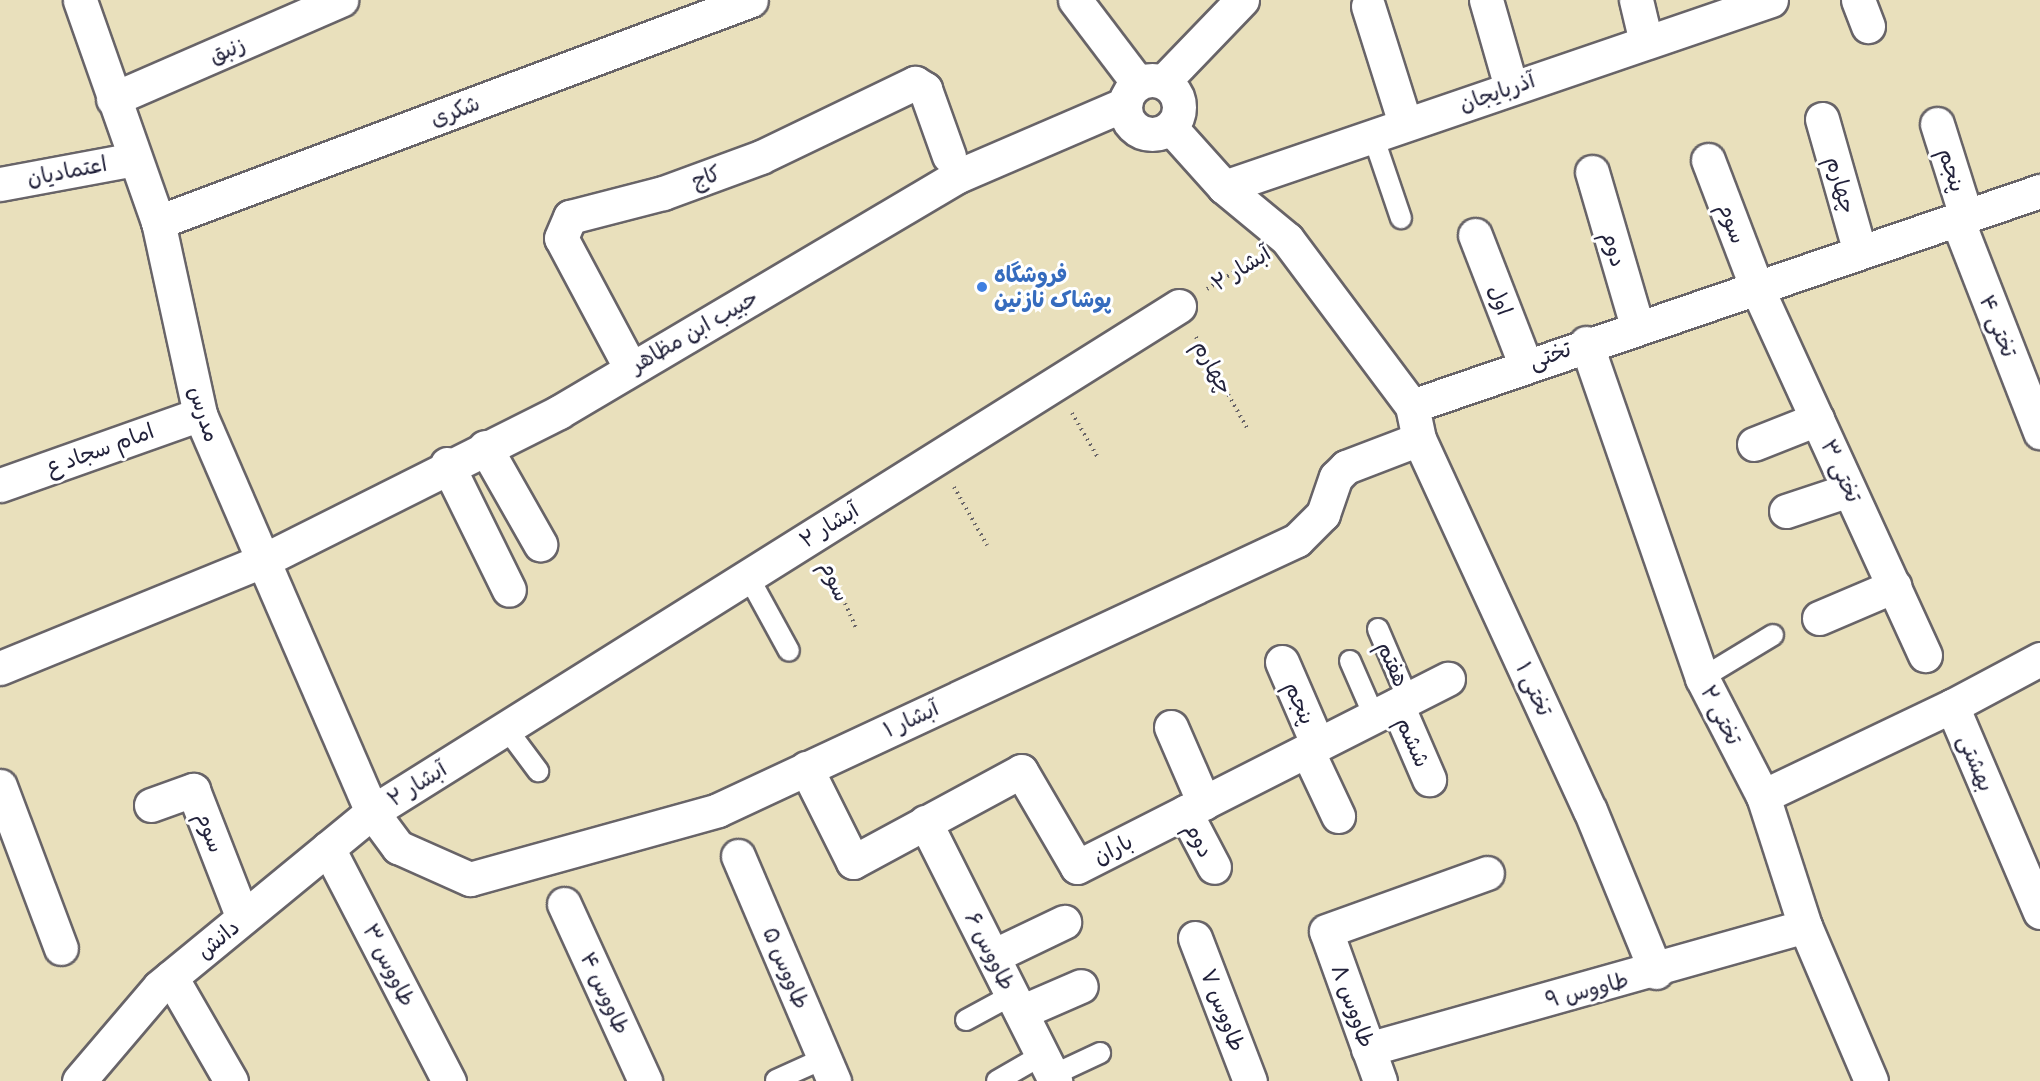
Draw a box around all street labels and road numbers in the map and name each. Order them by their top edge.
street label: زنبق [205,30,249,70]
street label: آذربایجان [1456,67,1538,117]
street label: شکری [427,90,483,132]
street label: پنجم [1933,145,1971,195]
street label: اعتمادیان [25,150,109,192]
street label: چهارم [1820,153,1862,217]
street label: کاج [688,160,724,194]
street label: سوم [1712,199,1752,247]
street label: دوم [1596,228,1632,270]
street label: آبشار ۲ [1206,240,1276,296]
street label: اول [1482,281,1518,319]
street label: حبیب ابن مظاهر [625,284,763,378]
street label: تختی ۴ [1974,291,2022,361]
street label: چهارم [1187,335,1239,399]
street label: تختی [1525,336,1575,374]
street label: مدرس [183,383,225,445]
street label: امام سجاد ع [42,417,158,481]
street label: تختی ۳ [1815,435,1867,507]
street label: آبشار ۲ [794,497,864,553]
street label: سوم [814,557,856,605]
street label: هفتم [1371,637,1415,691]
street label: تختی ۱ [1510,658,1558,720]
street label: پنجم [1279,677,1321,729]
street label: تختی ۲ [1695,681,1747,749]
street label: آبشار ۱ [879,695,943,743]
street label: ششم [1390,713,1436,771]
street label: بهشتی [1952,731,2000,795]
street label: آبشار ۲ [382,756,452,812]
street label: سوم [190,808,230,856]
street label: دوم [1179,818,1219,862]
street label: باران [1089,828,1137,870]
street label: طاووس ۶ [959,907,1021,995]
street label: دانش [191,914,245,964]
street label: طاووس ۳ [357,919,421,1011]
street label: طاووس ۵ [757,923,815,1013]
street label: طاووس ۴ [575,948,635,1038]
street label: طاووس ۸ [1326,961,1380,1051]
street label: طاووس ۷ [1195,965,1251,1055]
street label: طاووس ۹ [1543,966,1631,1014]

